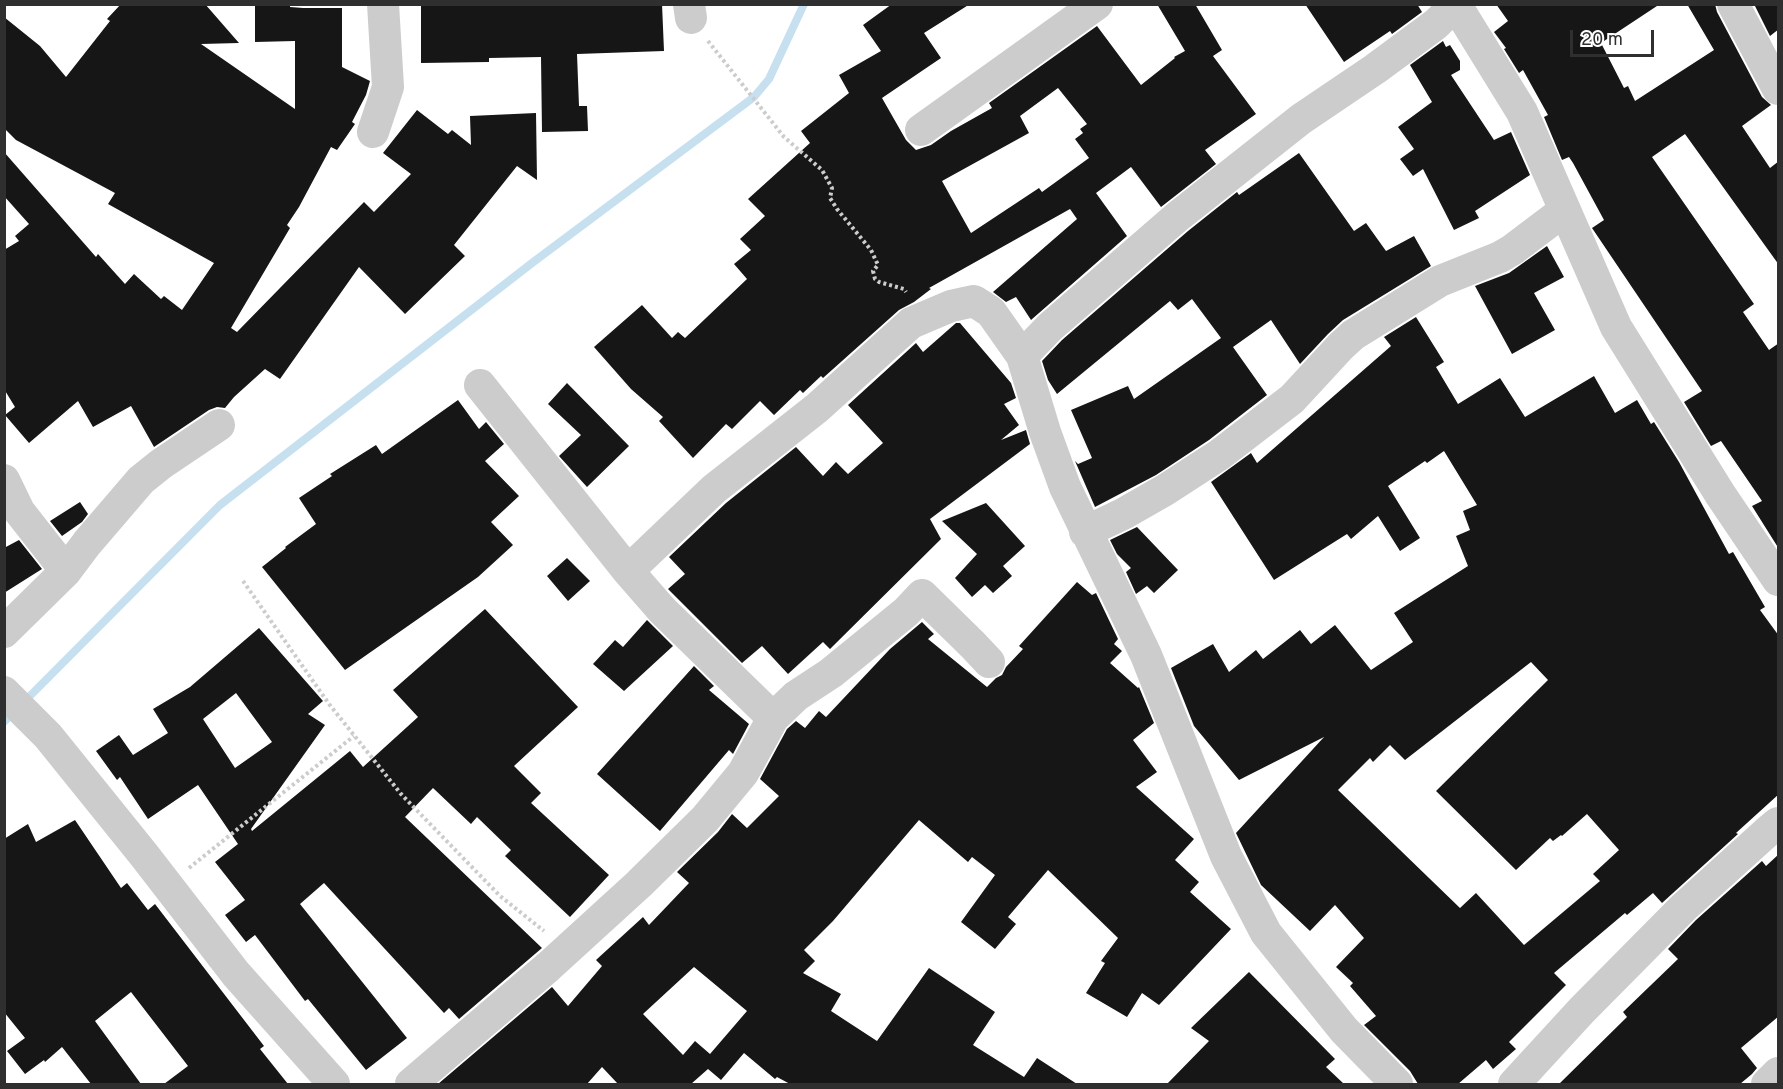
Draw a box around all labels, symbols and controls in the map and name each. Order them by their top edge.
scale bar [1573,18,1657,56]
text: 20 m [1581,29,1623,52]

